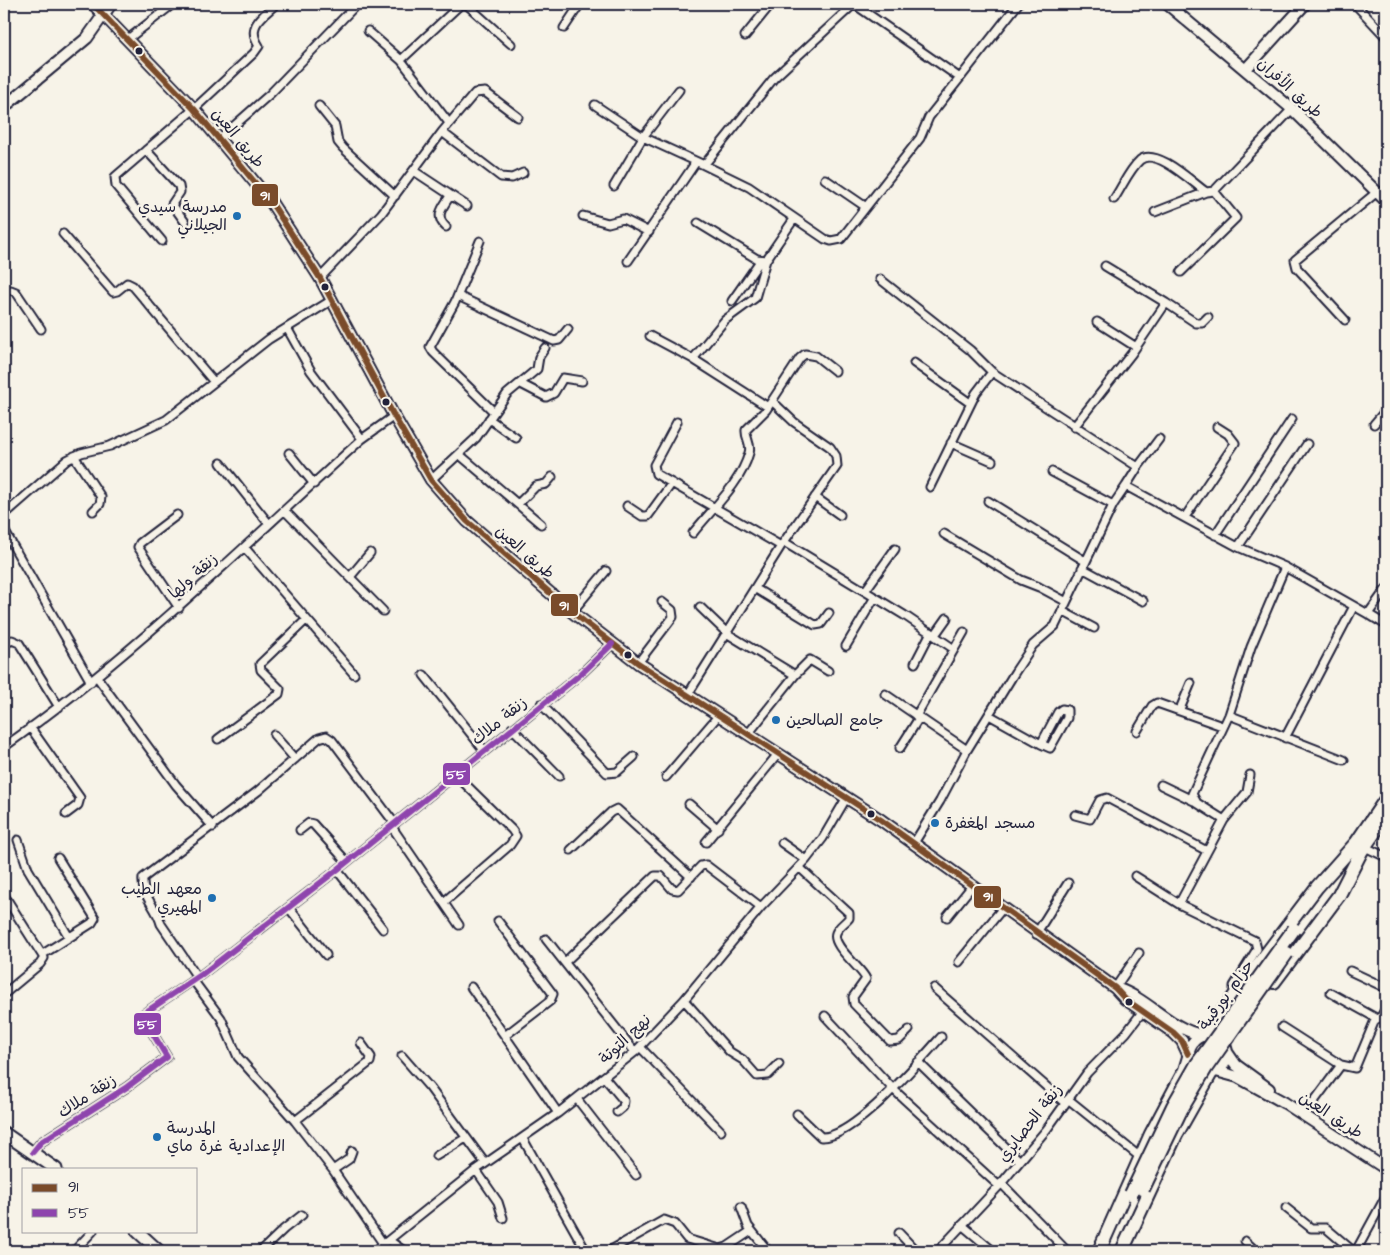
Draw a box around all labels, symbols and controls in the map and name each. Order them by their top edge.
unlabelled marker [134,46,144,56]
street label: طريق الأفران [1253,53,1327,123]
street label: طريق العين [206,103,270,173]
line badge: 91 [251,183,279,207]
text: 91 [260,186,270,206]
place label: مدرسة سيدي الجيلاني [138,196,227,239]
marker: مدرسة سيدي الجيلاني [231,210,243,222]
unlabelled marker [320,282,330,292]
unlabelled marker [381,397,391,407]
street label: طريق العين [490,520,560,584]
street label: زنقة ولها [164,548,222,604]
line badge: 91 [550,593,579,617]
text: 91 [559,596,569,616]
unlabelled marker [623,650,633,660]
street label: زنقة ملاك [467,692,531,750]
place label: جامع الصالحين [786,709,883,731]
marker: جامع الصالحين [770,714,782,726]
line badge: 55 [442,762,471,786]
text: 55 [446,765,467,785]
unlabelled marker [866,809,876,819]
place label: مسجد المغفرة [945,812,1035,834]
marker: مسجد المغفرة [929,817,941,829]
place label: معهد الطيب المهيري [121,878,202,918]
line badge: 91 [973,885,1002,909]
text: 91 [983,887,993,907]
marker: معهد الطيب المهيري [206,892,218,904]
street label: حزام بورقيبة [1193,955,1260,1035]
unlabelled marker [1124,997,1134,1007]
street label: نهج التوتة [594,1009,656,1069]
line badge: 55 [133,1012,162,1036]
text: 55 [137,1015,158,1035]
street label: زنقة ملاك [54,1069,120,1123]
street label: زنقة الحصايري [993,1079,1067,1167]
street label: طريق العين [1295,1086,1367,1144]
place label: المدرسة الإعدادية غرة ماي [167,1117,285,1157]
marker: المدرسة الإعدادية غرة ماي [151,1131,163,1143]
legend [22,1168,198,1232]
text: 91 [68,1177,79,1198]
text: 55 [68,1203,90,1224]

